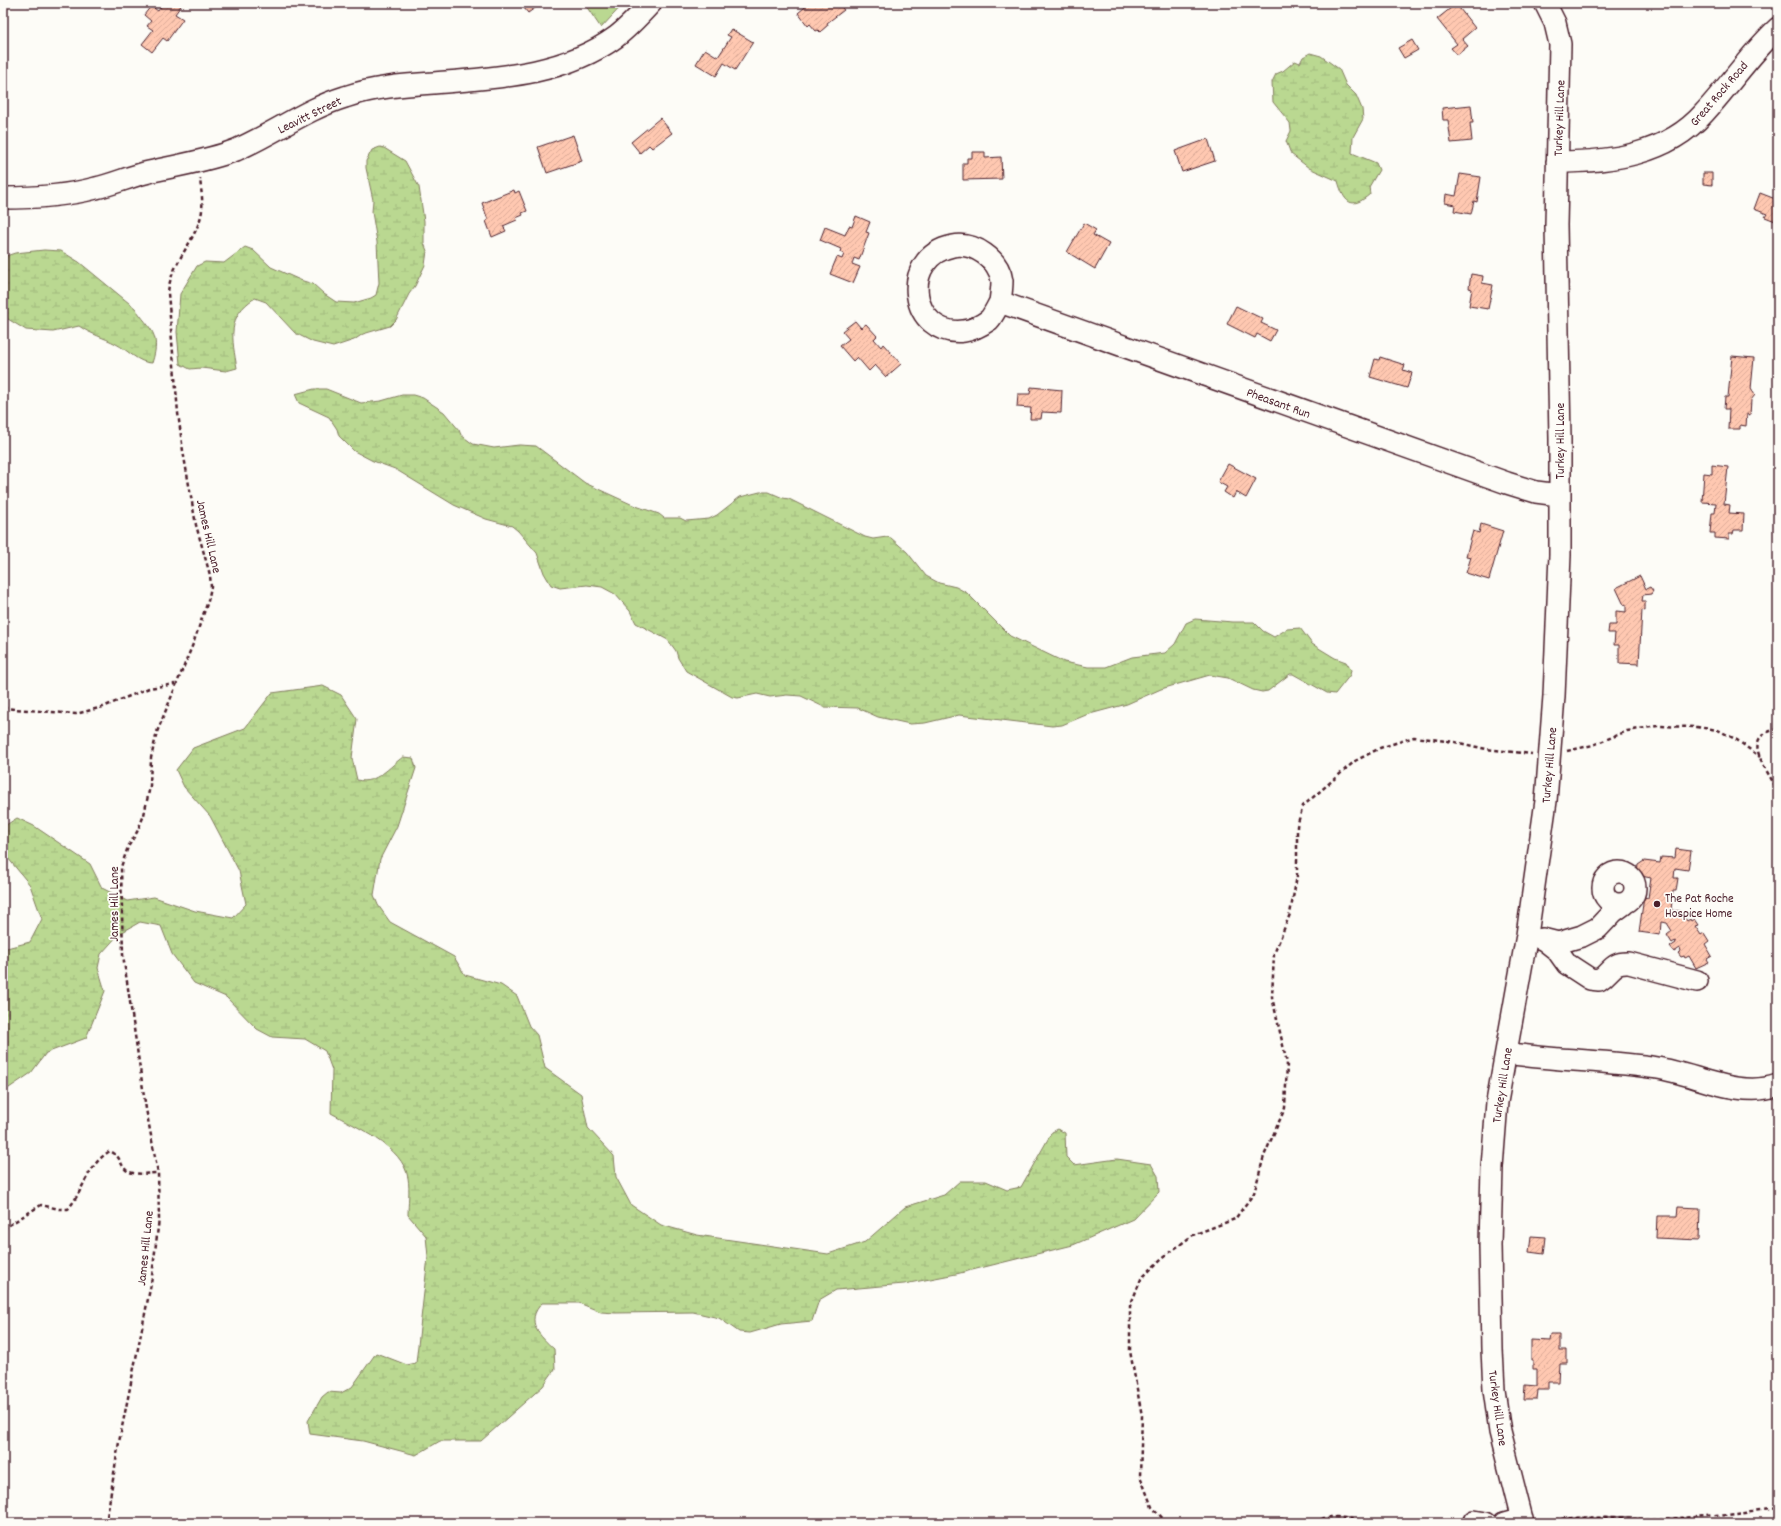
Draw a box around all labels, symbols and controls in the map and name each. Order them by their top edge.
street label: Great Rock Road [1686,58,1754,131]
street label: Turkey Hill Lane [1550,79,1571,157]
street label: Leavitt Street [275,92,345,140]
street label: Pheasant Run [1243,384,1313,425]
street label: Turkey Hill Lane [1552,403,1571,479]
street label: James Hill Lane [190,498,225,576]
street label: Turkey Hill Lane [1538,726,1563,804]
street label: James Hill Lane [106,866,125,942]
place label: The Pat Roche Hospice Home [1665,890,1734,924]
marker: The Pat Roche Hospice Home [1652,899,1662,909]
street label: Turkey Hill Lane [1488,1046,1519,1125]
street label: James Hill Lane [133,1210,160,1287]
street label: Turkey Hill Lane [1482,1369,1511,1448]

